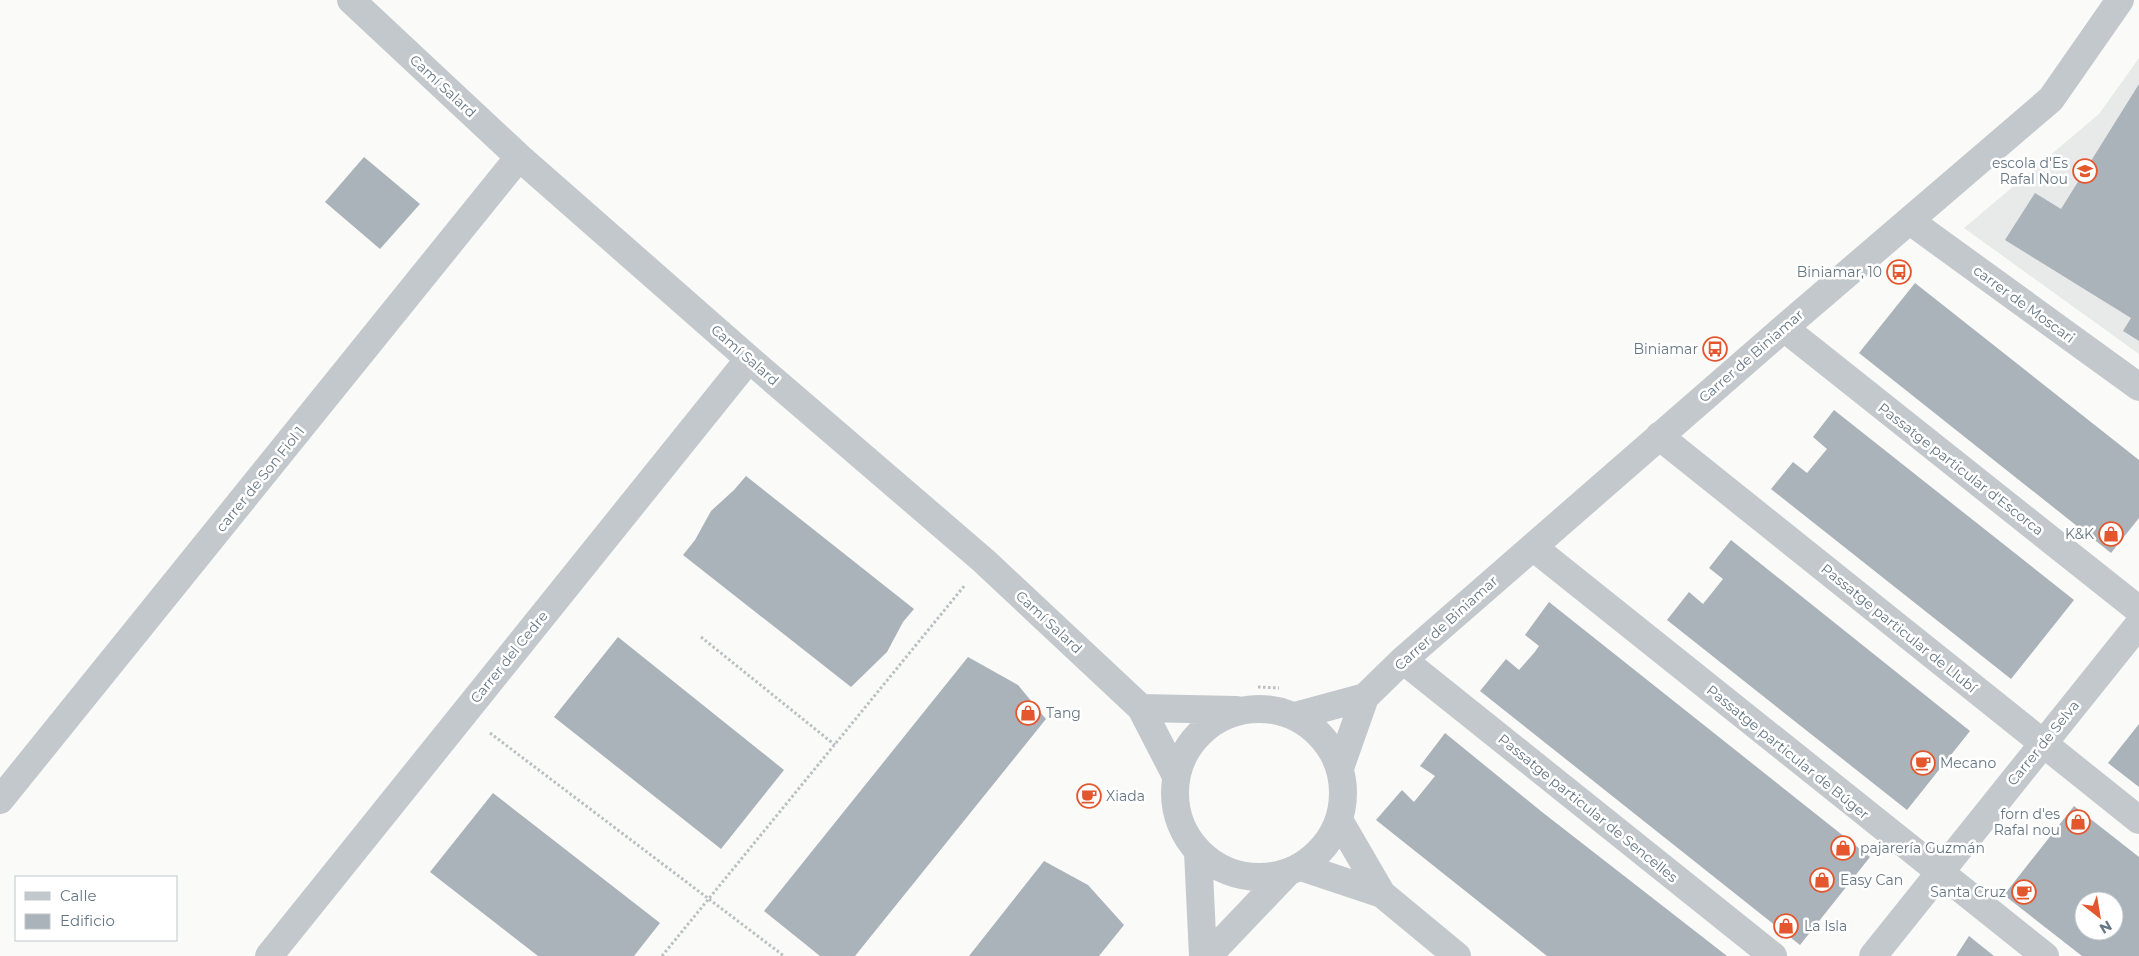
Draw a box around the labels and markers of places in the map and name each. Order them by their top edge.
place label: escola d'Es Rafal Nou [1992,154,2068,188]
school or university icon: escola d'Es Rafal Nou [2072,158,2098,184]
bus stop icon: Biniamar, 10 [1886,259,1912,285]
place label: Biniamar, 10 [1797,263,1882,281]
bus stop icon: Biniamar [1702,336,1728,362]
place label: Biniamar [1633,340,1698,358]
shop icon: K&K [2098,521,2124,547]
place label: K&K [2065,525,2094,543]
shop icon: Tang [1015,700,1041,726]
place label: Tang [1046,704,1081,722]
cafe icon: Mecano [1910,750,1936,776]
place label: Mecano [1940,754,1996,772]
cafe icon: Xiada [1076,783,1102,809]
place label: Xiada [1106,787,1145,805]
place label: forn d'es Rafal nou [1994,805,2060,839]
shop icon: forn d'es Rafal nou [2065,809,2091,835]
shop icon: pajarería Guzmán [1830,835,1856,861]
place label: pajarería Guzmán [1860,839,1985,857]
shop icon: Easy Can [1809,867,1835,893]
place label: Easy Can [1840,871,1903,889]
cafe icon: Santa Cruz [2011,879,2037,905]
place label: Santa Cruz [1930,883,2006,901]
shop icon: La Isla [1773,913,1799,939]
place label: La Isla [1804,917,1847,935]

